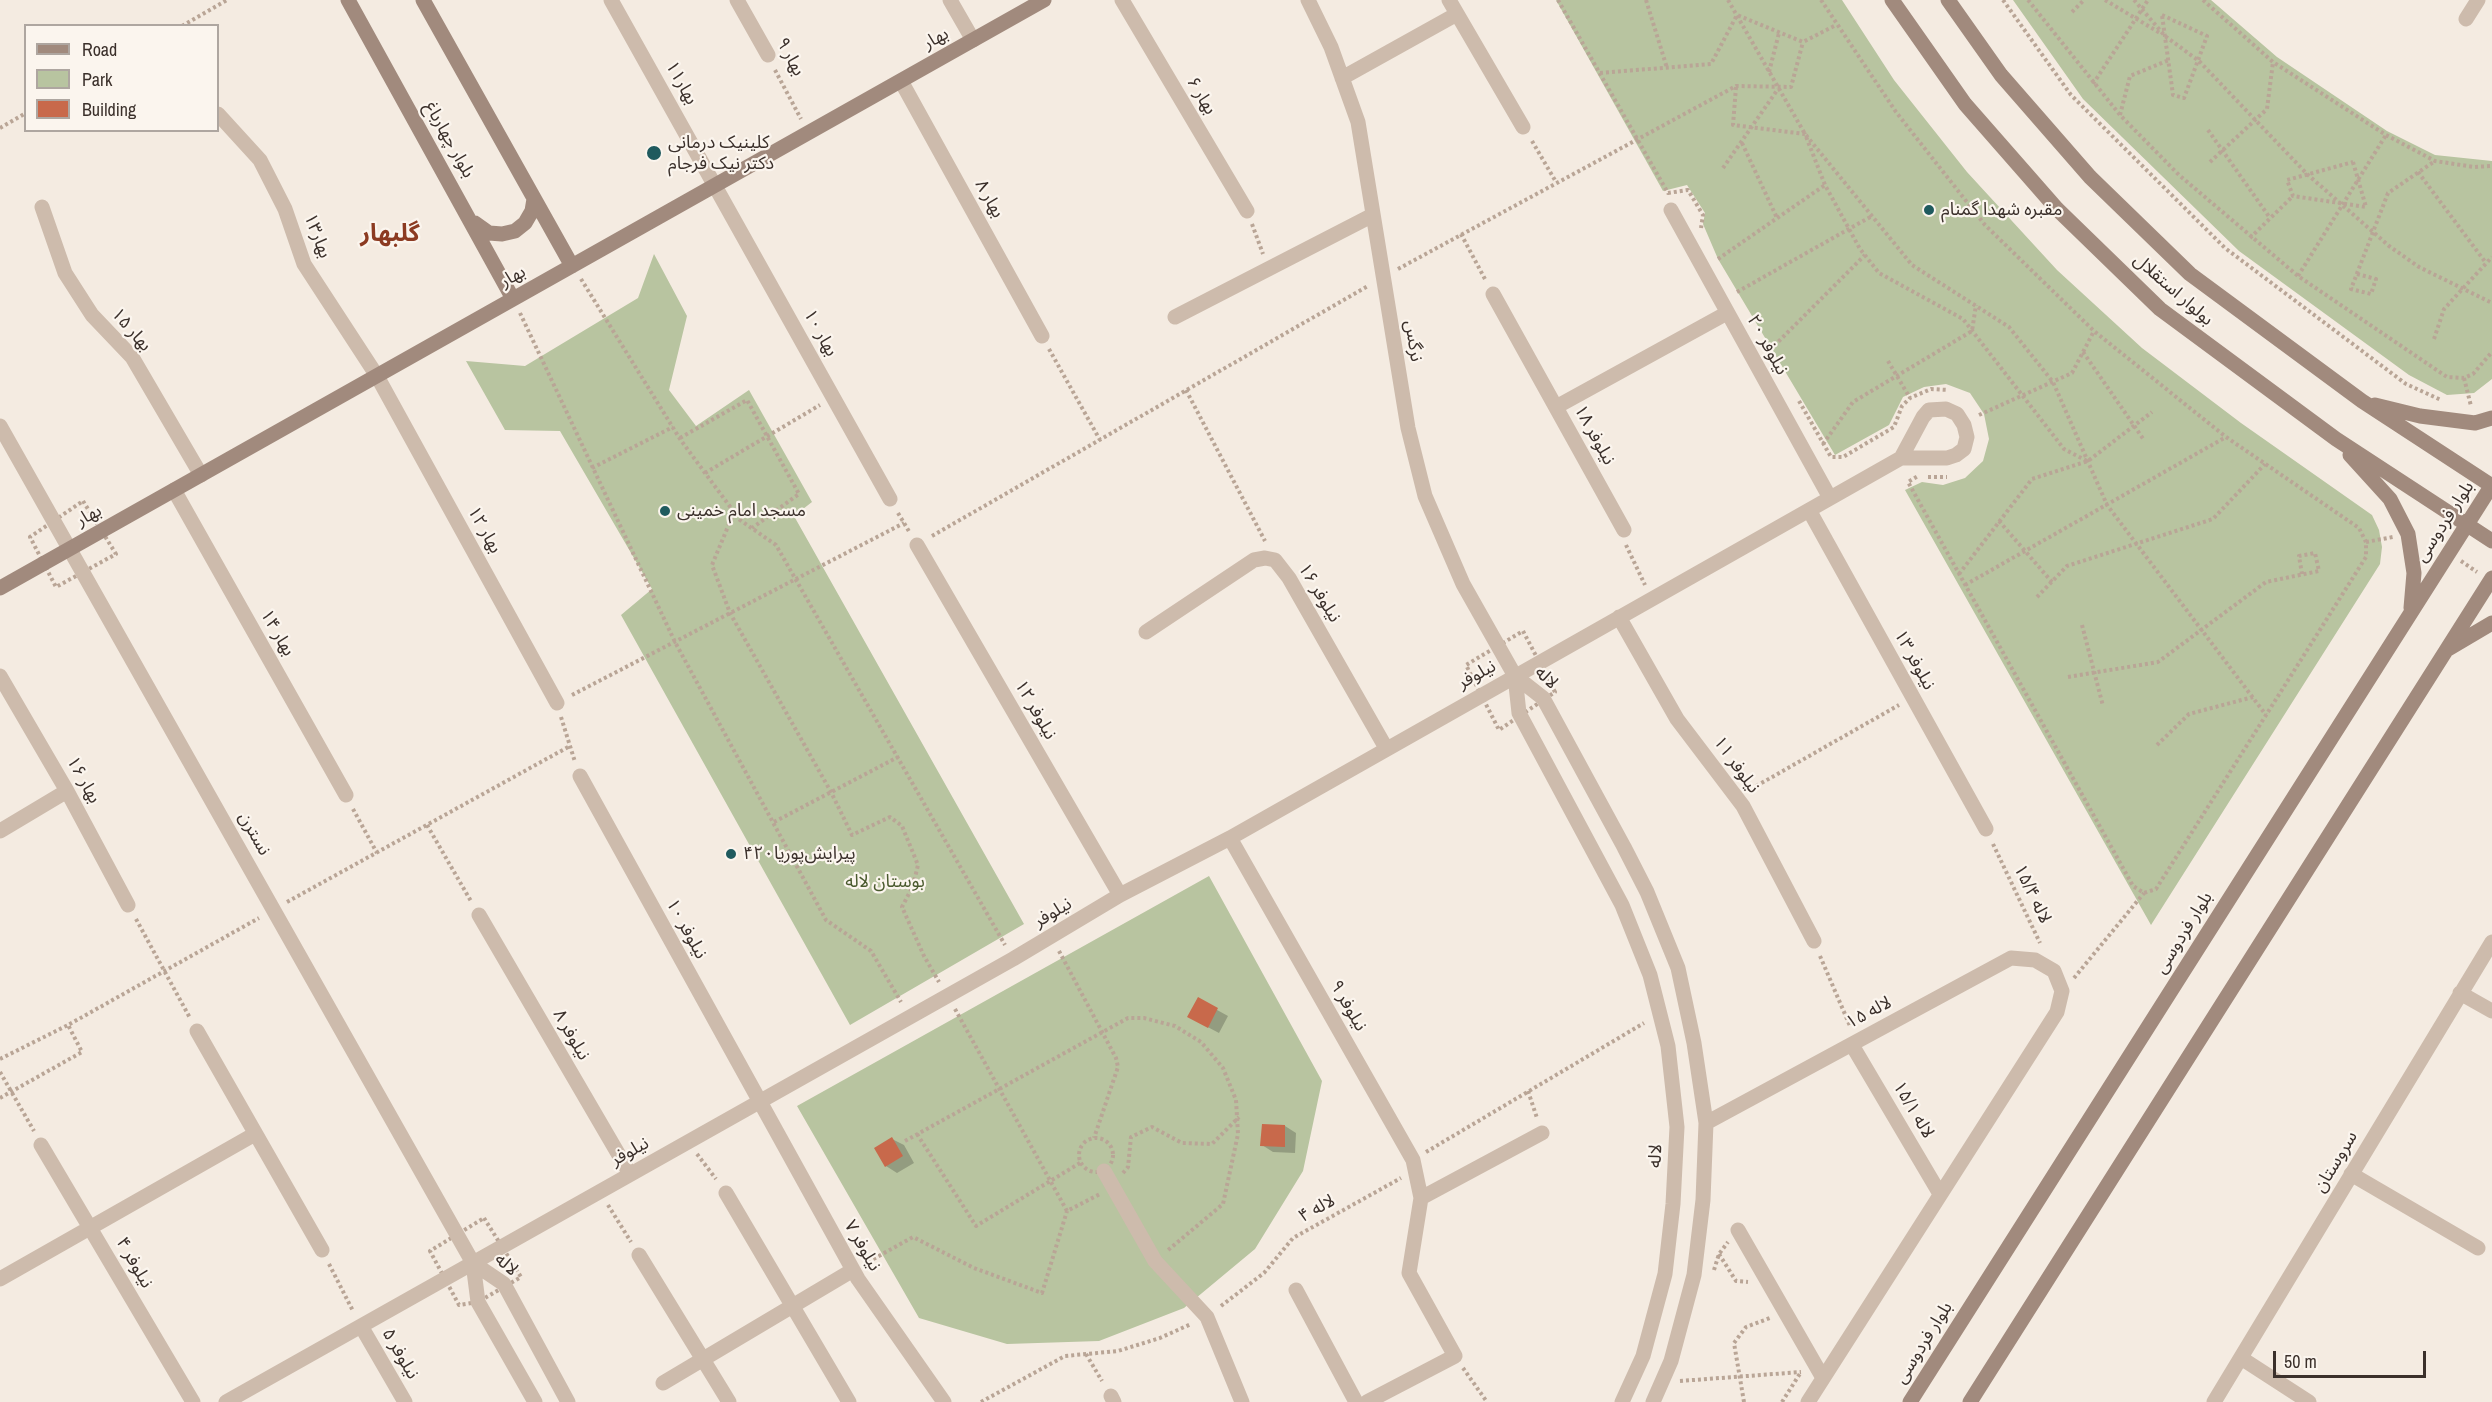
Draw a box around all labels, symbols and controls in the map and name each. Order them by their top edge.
street label: بهار [919,23,953,55]
legend [24,24,219,132]
street label: بهار ۹ [771,34,809,80]
text: Road [82,37,117,62]
street label: بهار۱۱ [660,57,702,109]
text: Park [82,67,112,92]
street label: بهار ۶ [1181,73,1221,119]
text: Building [82,97,136,122]
street label: بلوار چهارباغ [419,98,479,182]
place label: کلینیک درمانی دکتر نیک فرجام [668,132,774,174]
marker: کلینیک درمانی دکتر نیک فرجام [645,144,663,162]
street label: بهار ۸ [970,176,1008,222]
place label: مقبره شهدا گمنام [1941,199,2062,221]
marker: مقبره شهدا گمنام [1922,203,1936,217]
street label: بهار۱۳ [299,210,335,262]
district label: گلبهار [360,221,420,249]
street label: بولوار استقلال [2129,249,2217,331]
street label: بهار [496,261,530,293]
street label: بهار ۱۵ [106,304,156,356]
street label: بهار ۱۰ [798,306,842,360]
street label: نیلوفر ۲۰ [1742,311,1792,379]
street label: نرگس [1399,319,1427,363]
street label: نیلوفر ۱۸ [1569,401,1619,469]
street label: بلوار فردوسی [2411,477,2479,567]
street label: بهار [72,500,106,532]
place label: مسجد امام خمینی [677,500,806,522]
street label: بهار ۱۲ [462,503,506,557]
marker: مسجد امام خمینی [658,504,672,518]
street label: نیلوفر ۱۶ [1293,559,1345,627]
street label: بهار ۱۴ [255,606,299,660]
street label: نیلوفر ۱۳ [1889,626,1939,694]
street label: نیلوفر [1454,656,1500,694]
street label: لاله [1530,662,1562,694]
street label: نیلوفر ۱۲ [1009,676,1061,744]
street label: نیلوفر ۱۱ [1708,732,1764,798]
street label: بهار ۱۶ [61,753,105,807]
street label: نسترن [233,809,275,859]
place label: پیرایش‌پوریا۴۲۰ [743,843,856,865]
marker: پیرایش‌پوریا۴۲۰ [724,847,738,861]
street label: لاله ۱۵/۴ [2008,861,2056,927]
park label: بوستان لاله [845,871,925,893]
street label: بلوار فردوسی [2150,888,2218,978]
street label: نیلوفر [1030,893,1076,933]
street label: نیلوفر ۱۰ [661,895,711,963]
street label: نیلوفر ۹ [1325,977,1371,1035]
street label: لاله ۱۵ [1842,992,1896,1034]
street label: نیلوفر ۸ [548,1006,594,1064]
street label: لاله ۱۵/۱ [1888,1077,1938,1143]
street label: سروستان [2309,1127,2363,1197]
street label: نیلوفر [607,1133,653,1171]
street label: لاله [1645,1143,1667,1169]
street label: لاله ۴ [1295,1190,1339,1228]
street label: نیلوفر ۷ [839,1217,885,1275]
street label: نیلوفر ۴ [111,1234,157,1292]
street label: لاله [490,1249,522,1281]
street label: بلوار فردوسی [1890,1298,1958,1388]
street label: نیلوفر ۵ [377,1325,423,1383]
scale bar [2276,1339,2429,1377]
text: 50 m [2284,1349,2317,1374]

